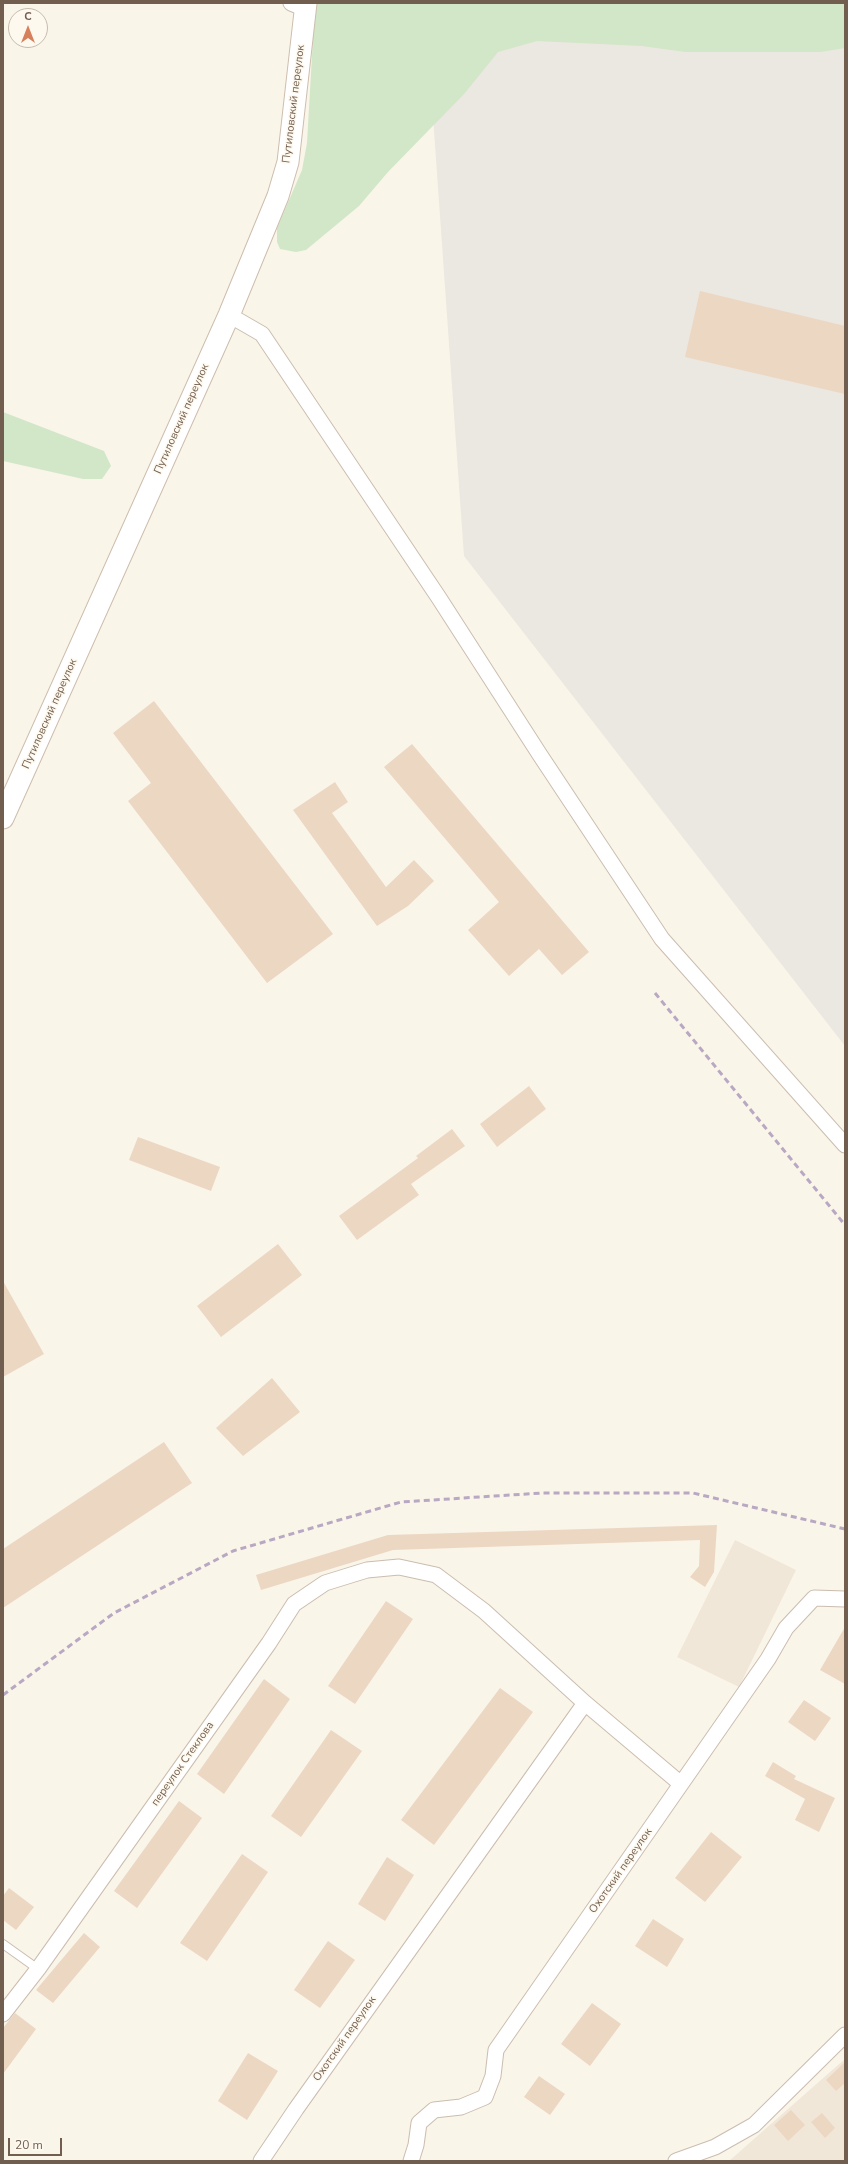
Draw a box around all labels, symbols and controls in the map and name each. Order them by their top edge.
north arrow [8,8,48,48]
text: С [24,9,32,24]
street label: Путиловский переулок [280,44,308,164]
street label: Путиловский переулок [152,362,212,476]
street label: Путиловский переулок [20,657,80,771]
street label: переулок Стеклова [149,1719,217,1809]
street label: Охотский переулок [587,1826,655,1916]
street label: Охотский переулок [311,1994,379,2084]
scale bar [10,2130,64,2156]
text: 20 m [15,2137,43,2153]

